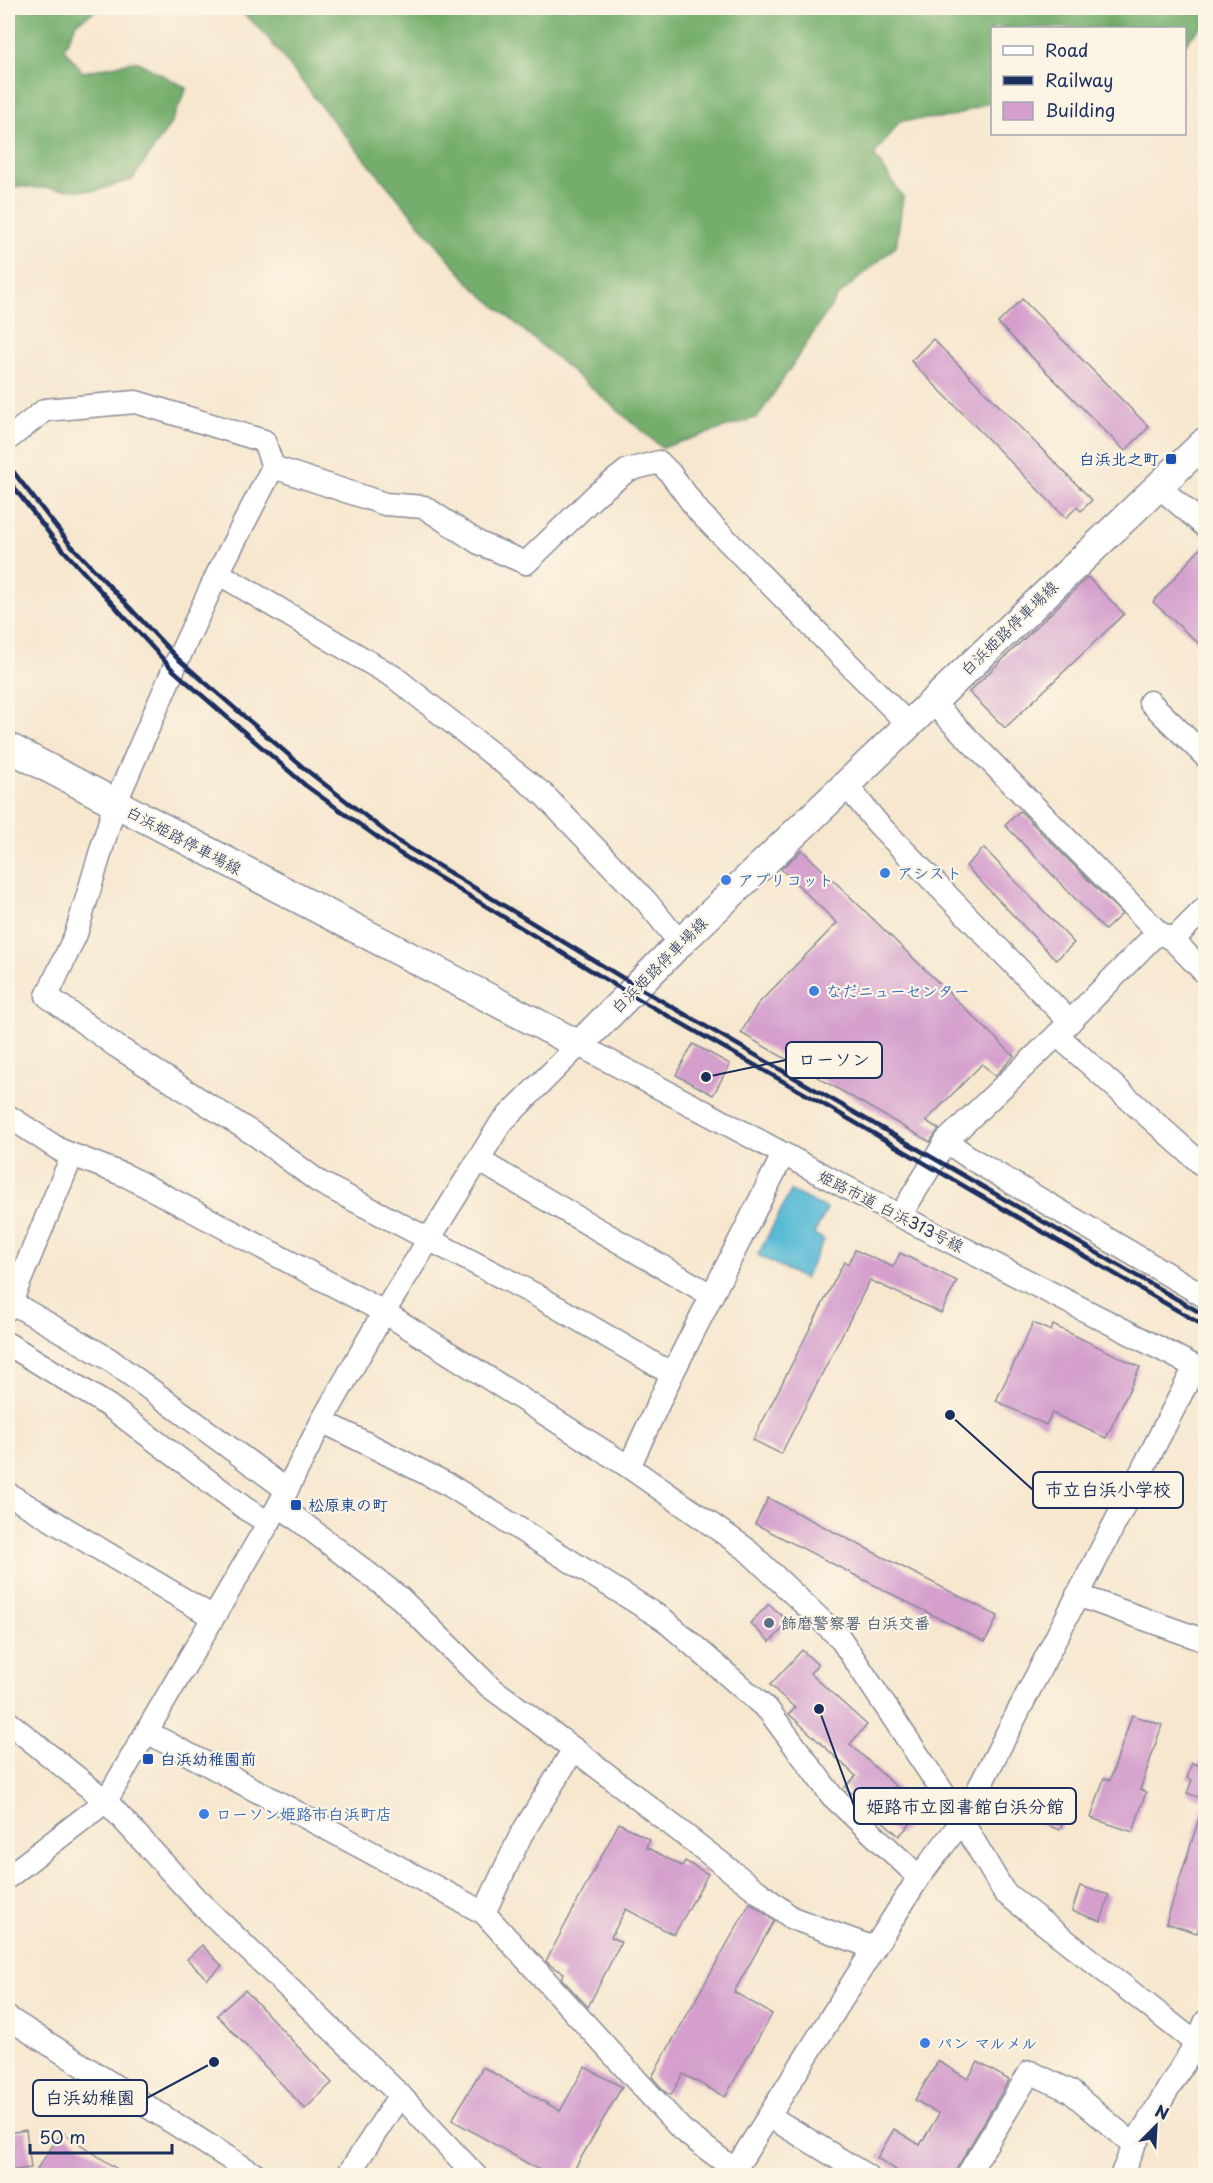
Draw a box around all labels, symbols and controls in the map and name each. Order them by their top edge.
legend [991,27,1186,135]
text: Road [1045,36,1089,63]
text: Railway [1045,66,1113,93]
text: Building [1045,96,1115,123]
place label: 白浜北之町 [1079,446,1159,470]
marker: 白浜北之町 [1164,452,1178,466]
street label: 白浜姫路停車場線 [954,574,1063,680]
street label: 白浜姫路停車場線 [122,798,247,880]
place label: アシスト [897,860,962,884]
marker: アシスト [878,866,892,880]
place label: アプリコット [738,867,834,891]
marker: アプリコット [719,873,733,887]
street label: 白浜姫路停車場線 [605,911,712,1018]
place label: なだニューセンター [826,978,970,1002]
marker: なだニューセンター [807,984,821,998]
callout: ローソン [786,1042,882,1078]
text: ローソン [798,1045,870,1072]
street label: 姫路市道 白浜313号線 [814,1163,969,1257]
callout: 市立白浜小学校 [1033,1472,1183,1508]
text: 市立白浜小学校 [1045,1475,1171,1502]
place label: 松原東の町 [308,1492,388,1516]
marker: 松原東の町 [289,1498,303,1512]
place label: 飾磨警察署 白浜交番 [781,1610,930,1634]
marker: 飾磨警察署 白浜交番 [762,1616,776,1630]
place label: 白浜幼稚園前 [160,1746,256,1770]
marker: 白浜幼稚園前 [141,1752,155,1766]
callout: 姫路市立図書館白浜分館 [854,1788,1076,1824]
text: 姫路市立図書館白浜分館 [866,1792,1064,1819]
place label: ローソン姫路市白浜町店 [216,1801,392,1825]
marker: ローソン姫路市白浜町店 [197,1807,211,1821]
place label: パン マルメル [937,2030,1038,2054]
marker: パン マルメル [918,2036,932,2050]
callout: 白浜幼稚園 [33,2080,147,2116]
text: 白浜幼稚園 [45,2083,135,2110]
north arrow [1126,2096,1186,2156]
text: N [1152,2098,1173,2125]
scale bar [30,2117,172,2155]
text: 50 m [39,2123,86,2150]

